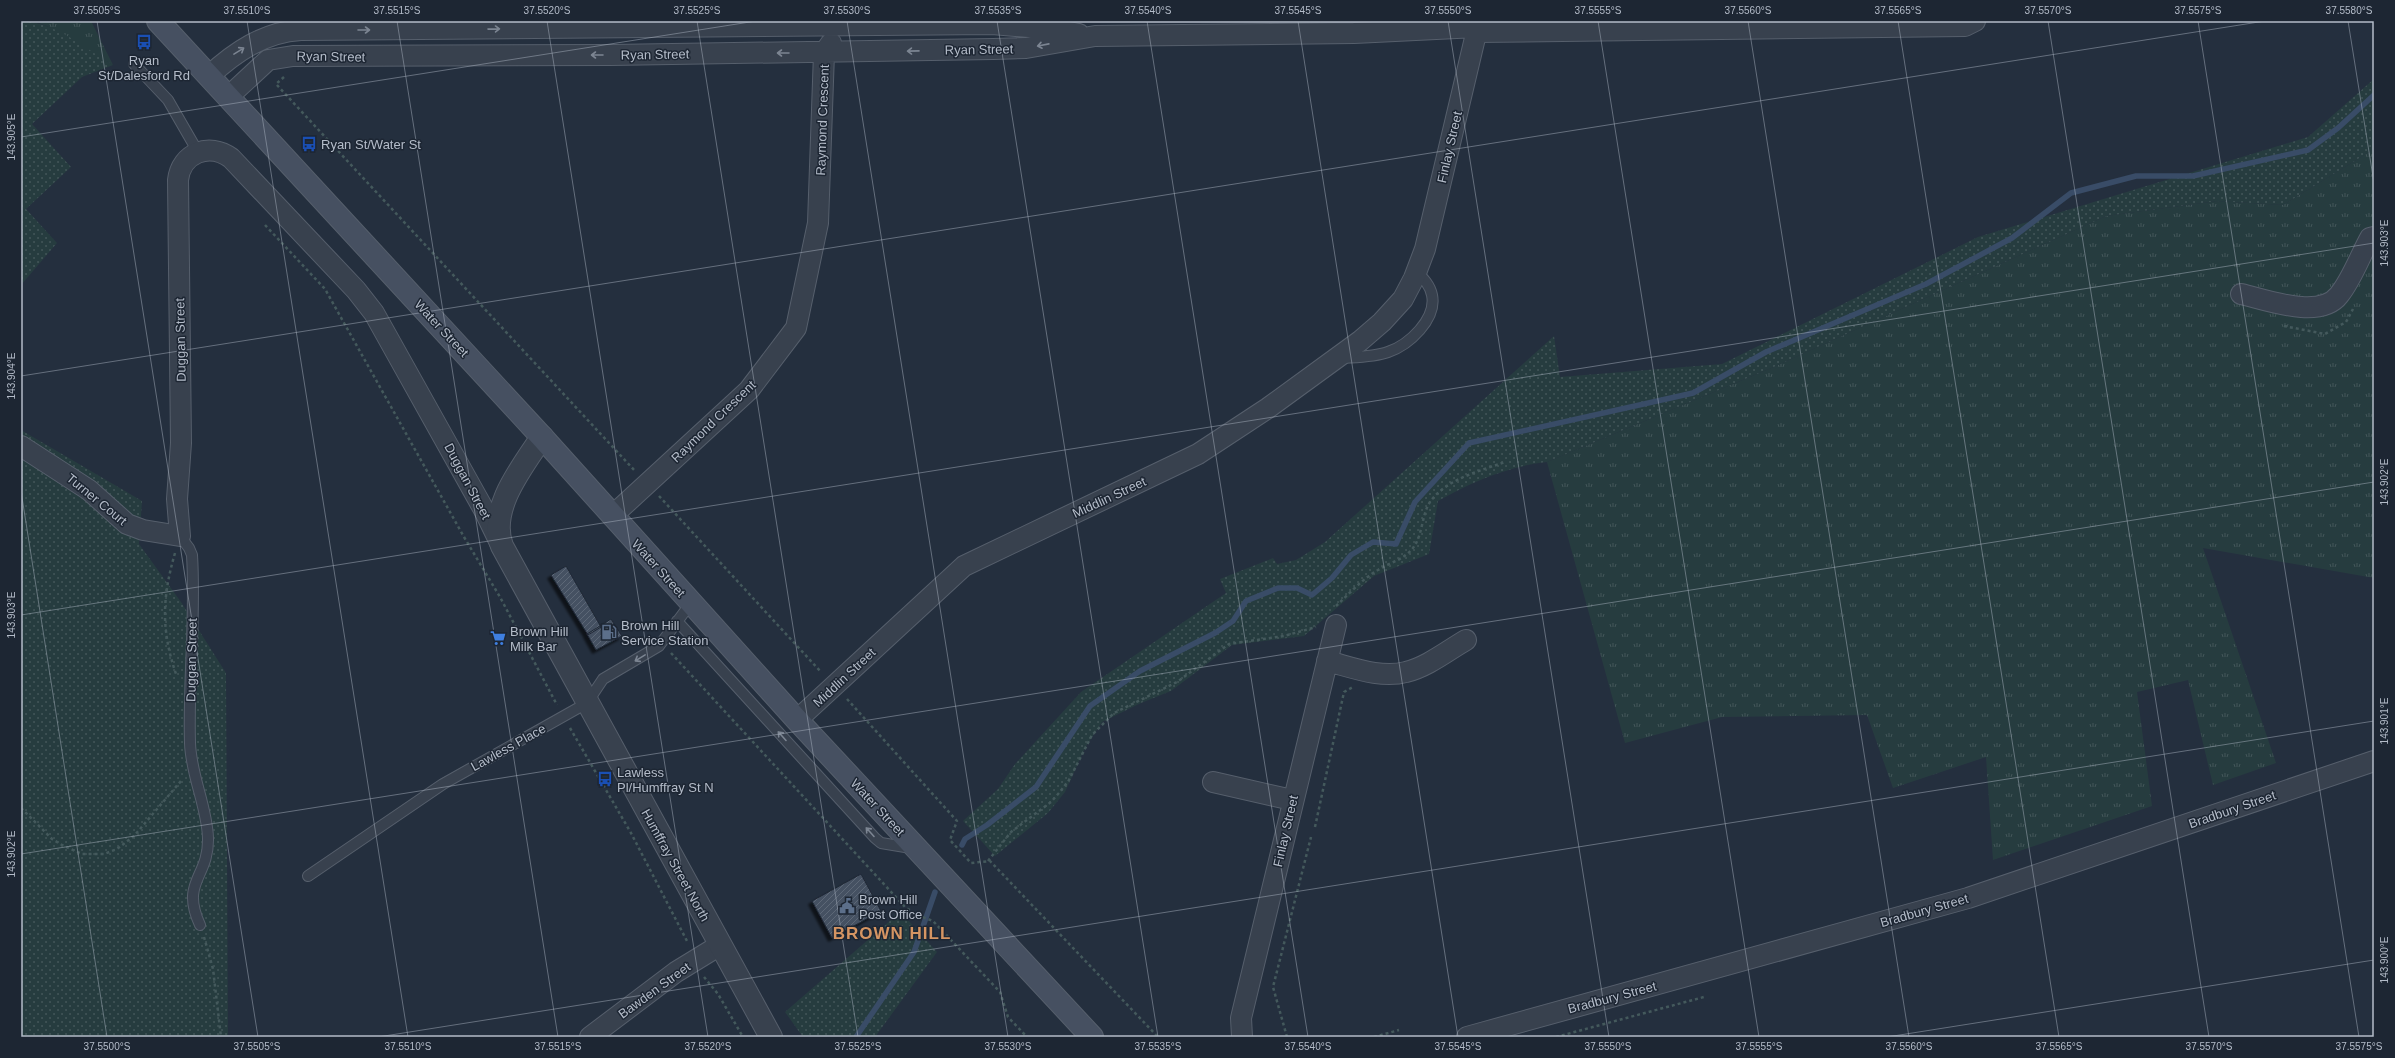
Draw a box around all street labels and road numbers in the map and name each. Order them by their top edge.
street label: Ryan Street [945,41,1014,58]
street label: Ryan Street [621,46,690,63]
street label: Ryan Street [297,48,366,65]
street label: Raymond Crescent [813,64,832,176]
street label: Finlay Street [1434,110,1465,184]
street label: Water Street [411,297,472,360]
street label: Duggan Street [172,298,189,382]
street label: Raymond Crescent [668,377,759,465]
street label: Duggan Street [441,441,494,522]
street label: Turner Court [64,471,130,528]
street label: Middlin Street [1070,474,1149,521]
street label: Water Street [629,536,689,601]
street label: Duggan Street [183,618,200,702]
street label: Middlin Street [810,645,879,710]
street label: Lawless Place [468,721,548,774]
street label: Water Street [847,776,908,839]
street label: Bradbury Street [2187,787,2278,831]
street label: Finlay Street [1270,794,1301,868]
street label: Humffray Street North [638,806,713,924]
street label: Bradbury Street [1878,891,1970,930]
street label: Bawden Street [615,959,694,1022]
street label: Bradbury Street [1566,978,1658,1017]

